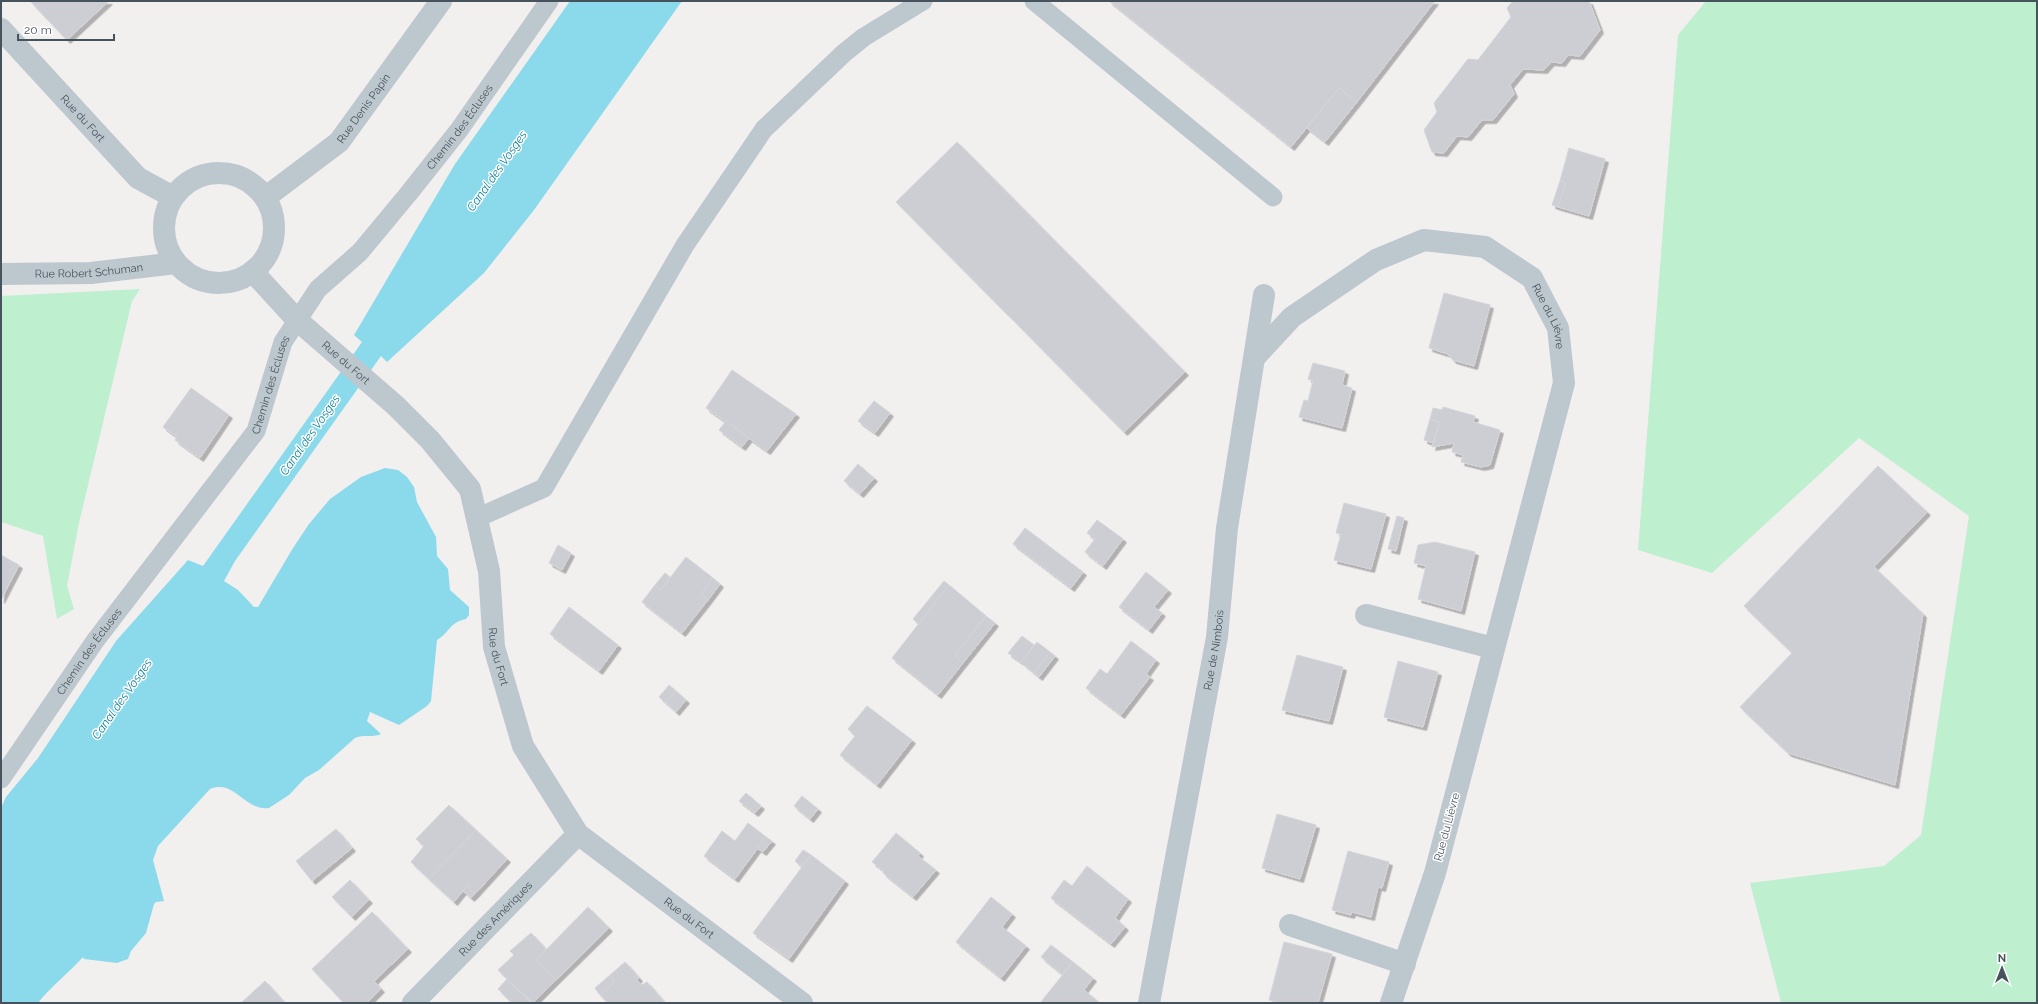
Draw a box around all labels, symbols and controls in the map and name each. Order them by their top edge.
scale bar [18,16,114,42]
text: 20 m [24,23,52,37]
street label: Rue Denis Papin [334,71,393,146]
street label: Chemin des Écluses [424,82,495,172]
street label: Rue du Fort [58,92,108,145]
water label: Canal des Vosges [464,128,530,214]
street label: Rue Robert Schuman [35,260,144,280]
street label: Rue du Lièvre [1530,281,1567,350]
street label: Chemin des Écluses [249,333,292,436]
street label: Rue du Fort [319,338,373,387]
water label: Canal des Vosges [277,392,343,478]
street label: Chemin des Écluses [54,606,124,697]
street label: Rue de Nimbois [1201,609,1226,691]
street label: Rue du Fort [486,627,512,687]
water label: Canal des Vosges [89,656,155,742]
street label: Rue du Lièvre [1432,791,1463,863]
street label: Rue des Amériques [456,878,535,959]
street label: Rue du Fort [661,895,717,941]
north arrow [1982,948,2022,988]
text: N [1998,952,2006,965]

